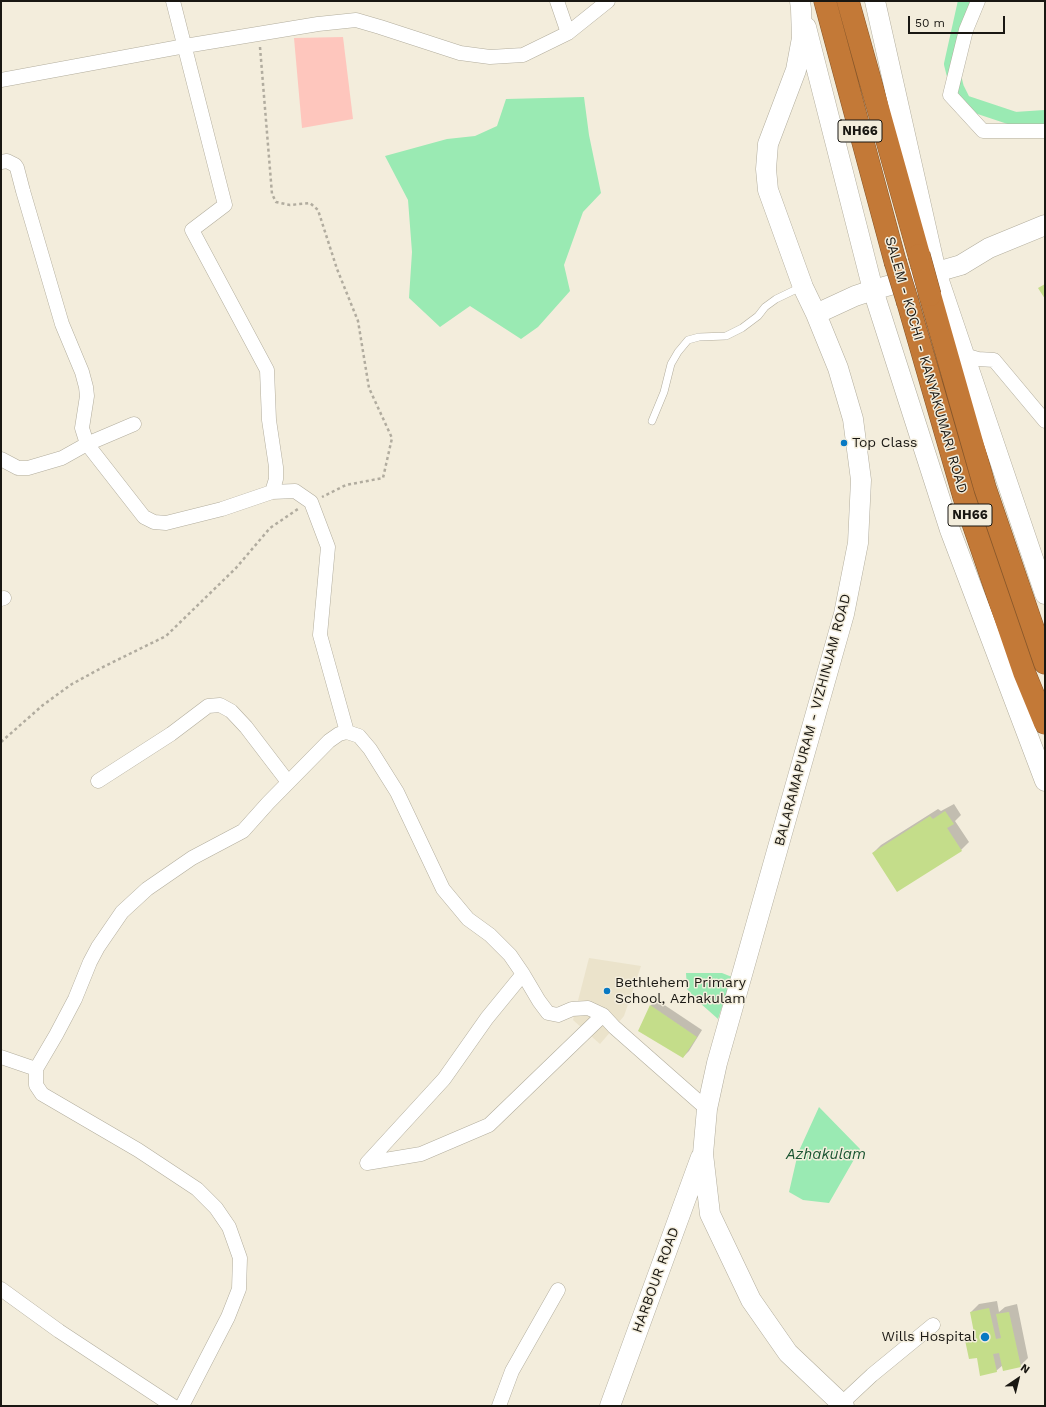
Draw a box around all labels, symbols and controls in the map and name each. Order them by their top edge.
scale bar [910,8,1007,34]
text: 50 m [915,16,945,30]
road number: NH66 [838,120,882,142]
street label: SALEM - KOCHI - KANYAKUMARI ROAD [881,235,971,495]
place label: Top Class [852,435,917,451]
marker: Top Class [839,438,849,448]
road number: NH66 [948,504,992,526]
street label: BALARAMAPURAM - VIZHINJAM ROAD [771,592,855,848]
place label: Bethlehem Primary School, Azhakulam [615,975,746,1008]
marker: Bethlehem Primary School, Azhakulam [602,986,612,996]
water label: Azhakulam [786,1146,866,1164]
street label: HARBOUR ROAD [629,1225,683,1335]
place label: Wills Hospital [882,1329,976,1345]
marker: Wills Hospital [979,1331,991,1343]
north arrow [998,1359,1038,1399]
text: N [1018,1361,1032,1376]

